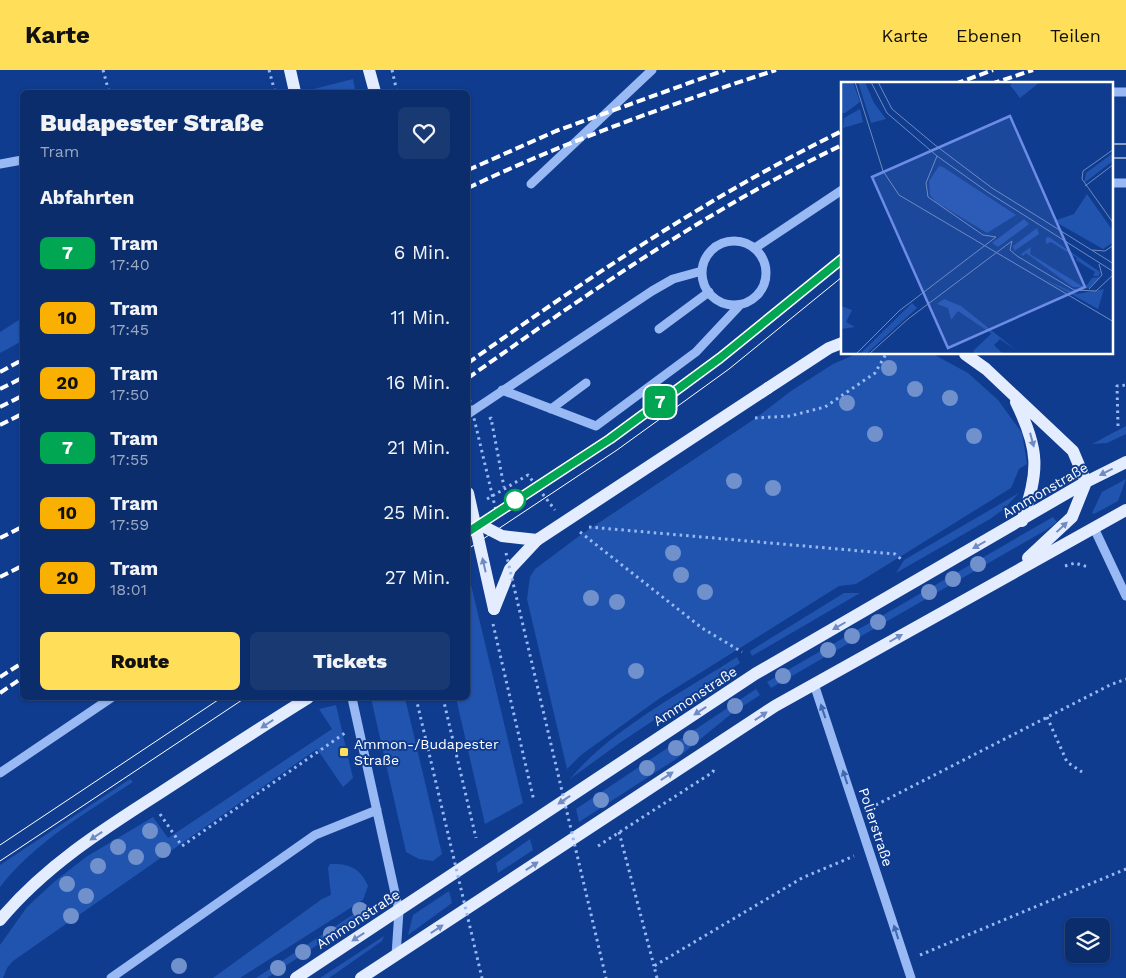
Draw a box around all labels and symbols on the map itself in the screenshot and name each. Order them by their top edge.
inset map [841,82,1114,355]
line badge: 7 [644,386,676,418]
one-way arrow [1028,432,1036,447]
street label: Ammonstraße [999,459,1091,521]
one-way arrow [1099,468,1113,476]
unlabelled marker [504,489,526,511]
one-way arrow [1055,521,1067,533]
one-way arrow [972,541,987,549]
one-way arrow [480,558,488,573]
one-way arrow [832,622,845,631]
one-way arrow [889,634,904,642]
street label: Ammonstraße [650,663,740,729]
one-way arrow [819,703,827,718]
one-way arrow [693,706,707,715]
one-way arrow [754,711,767,720]
one-way arrow [260,719,273,729]
place label: Ammon-/Budapester Straße [354,736,499,768]
marker: Ammon-/Budapester Straße [338,746,350,758]
one-way arrow [840,770,848,785]
one-way arrow [660,772,674,781]
street label: Polierstraße [856,786,896,868]
one-way arrow [557,795,571,805]
one-way arrow [89,831,103,841]
one-way arrow [525,862,538,871]
street label: Ammonstraße [313,886,403,952]
one-way arrow [430,924,443,933]
one-way arrow [891,924,899,939]
one-way arrow [351,933,364,942]

